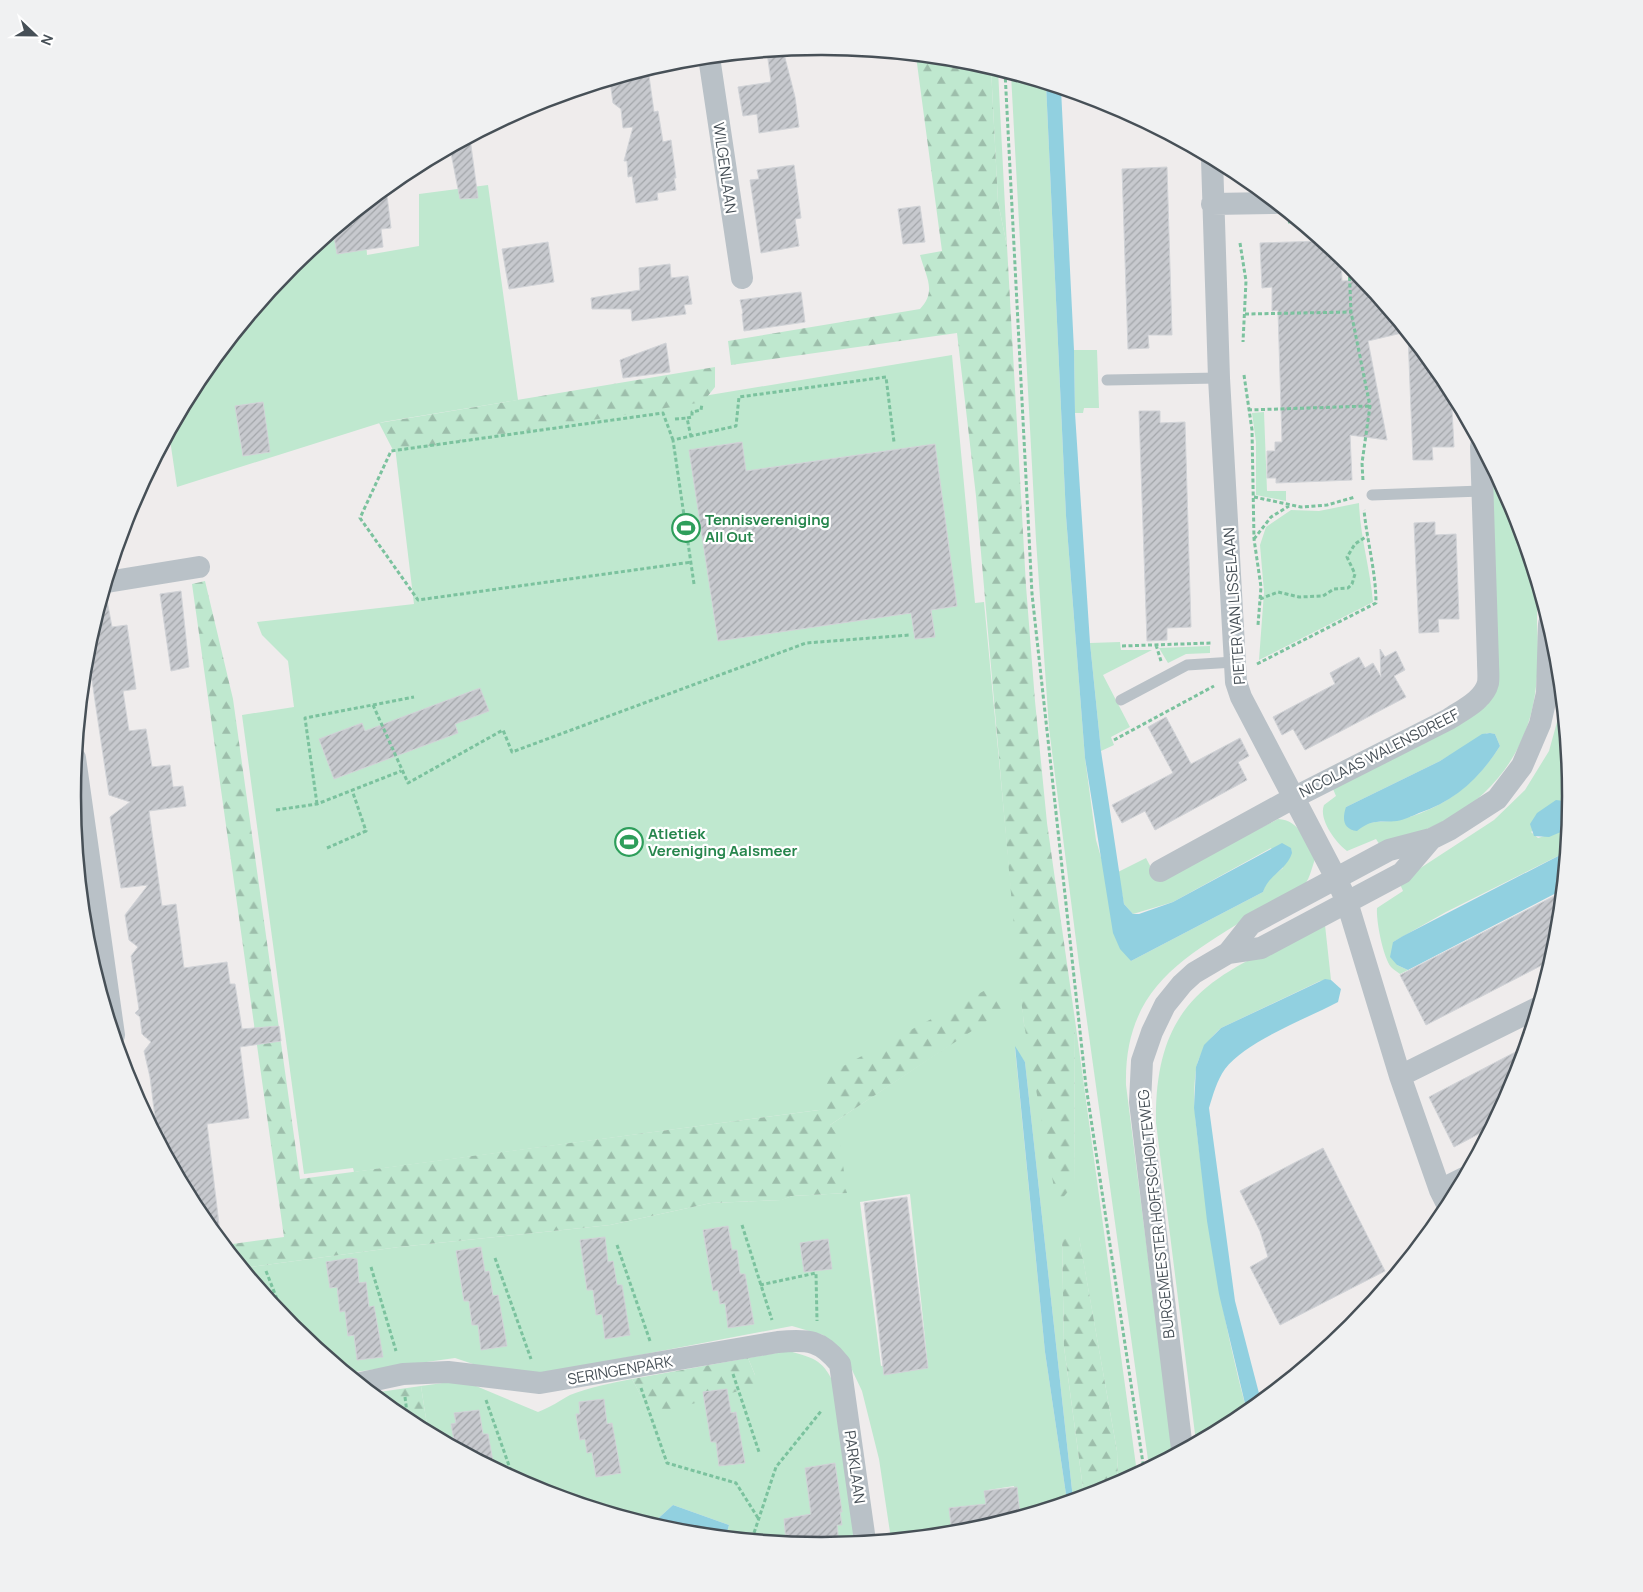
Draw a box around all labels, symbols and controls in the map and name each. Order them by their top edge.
north arrow [10,10,60,60]
text: N [37,32,58,48]
street label: WILGENLAAN [708,121,742,215]
place label: Tennisvereniging All Out [705,509,830,547]
sports icon: Tennisvereniging All Out [671,513,701,543]
street label: PIETER VAN LISSELAAN [1218,527,1250,685]
street label: NICOLAAS WALENSDREEF [1295,703,1463,803]
place label: Atletiek Vereniging Aalsmeer [648,823,797,861]
sports icon: Atletiek Vereniging Aalsmeer [614,827,644,857]
street label: BURGEMEESTER HOFFSCHOLTEWEG [1132,1088,1180,1340]
street label: SERINGENPARK [566,1350,674,1390]
street label: PARKLAAN [839,1429,871,1505]

